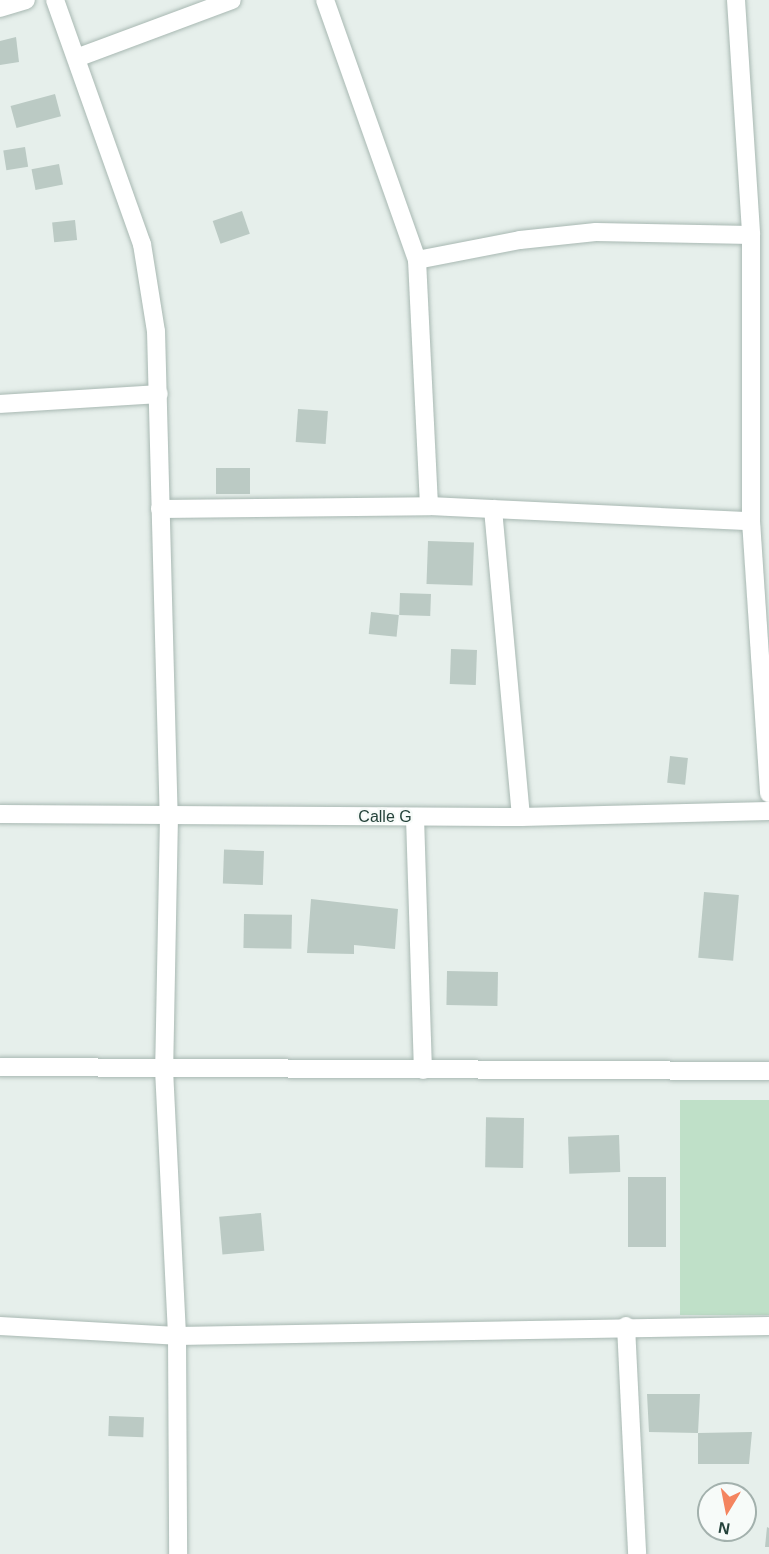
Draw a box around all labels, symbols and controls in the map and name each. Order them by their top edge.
street label: Calle G [358,807,412,827]
north arrow [697,1482,757,1542]
text: N [717,1519,731,1538]

